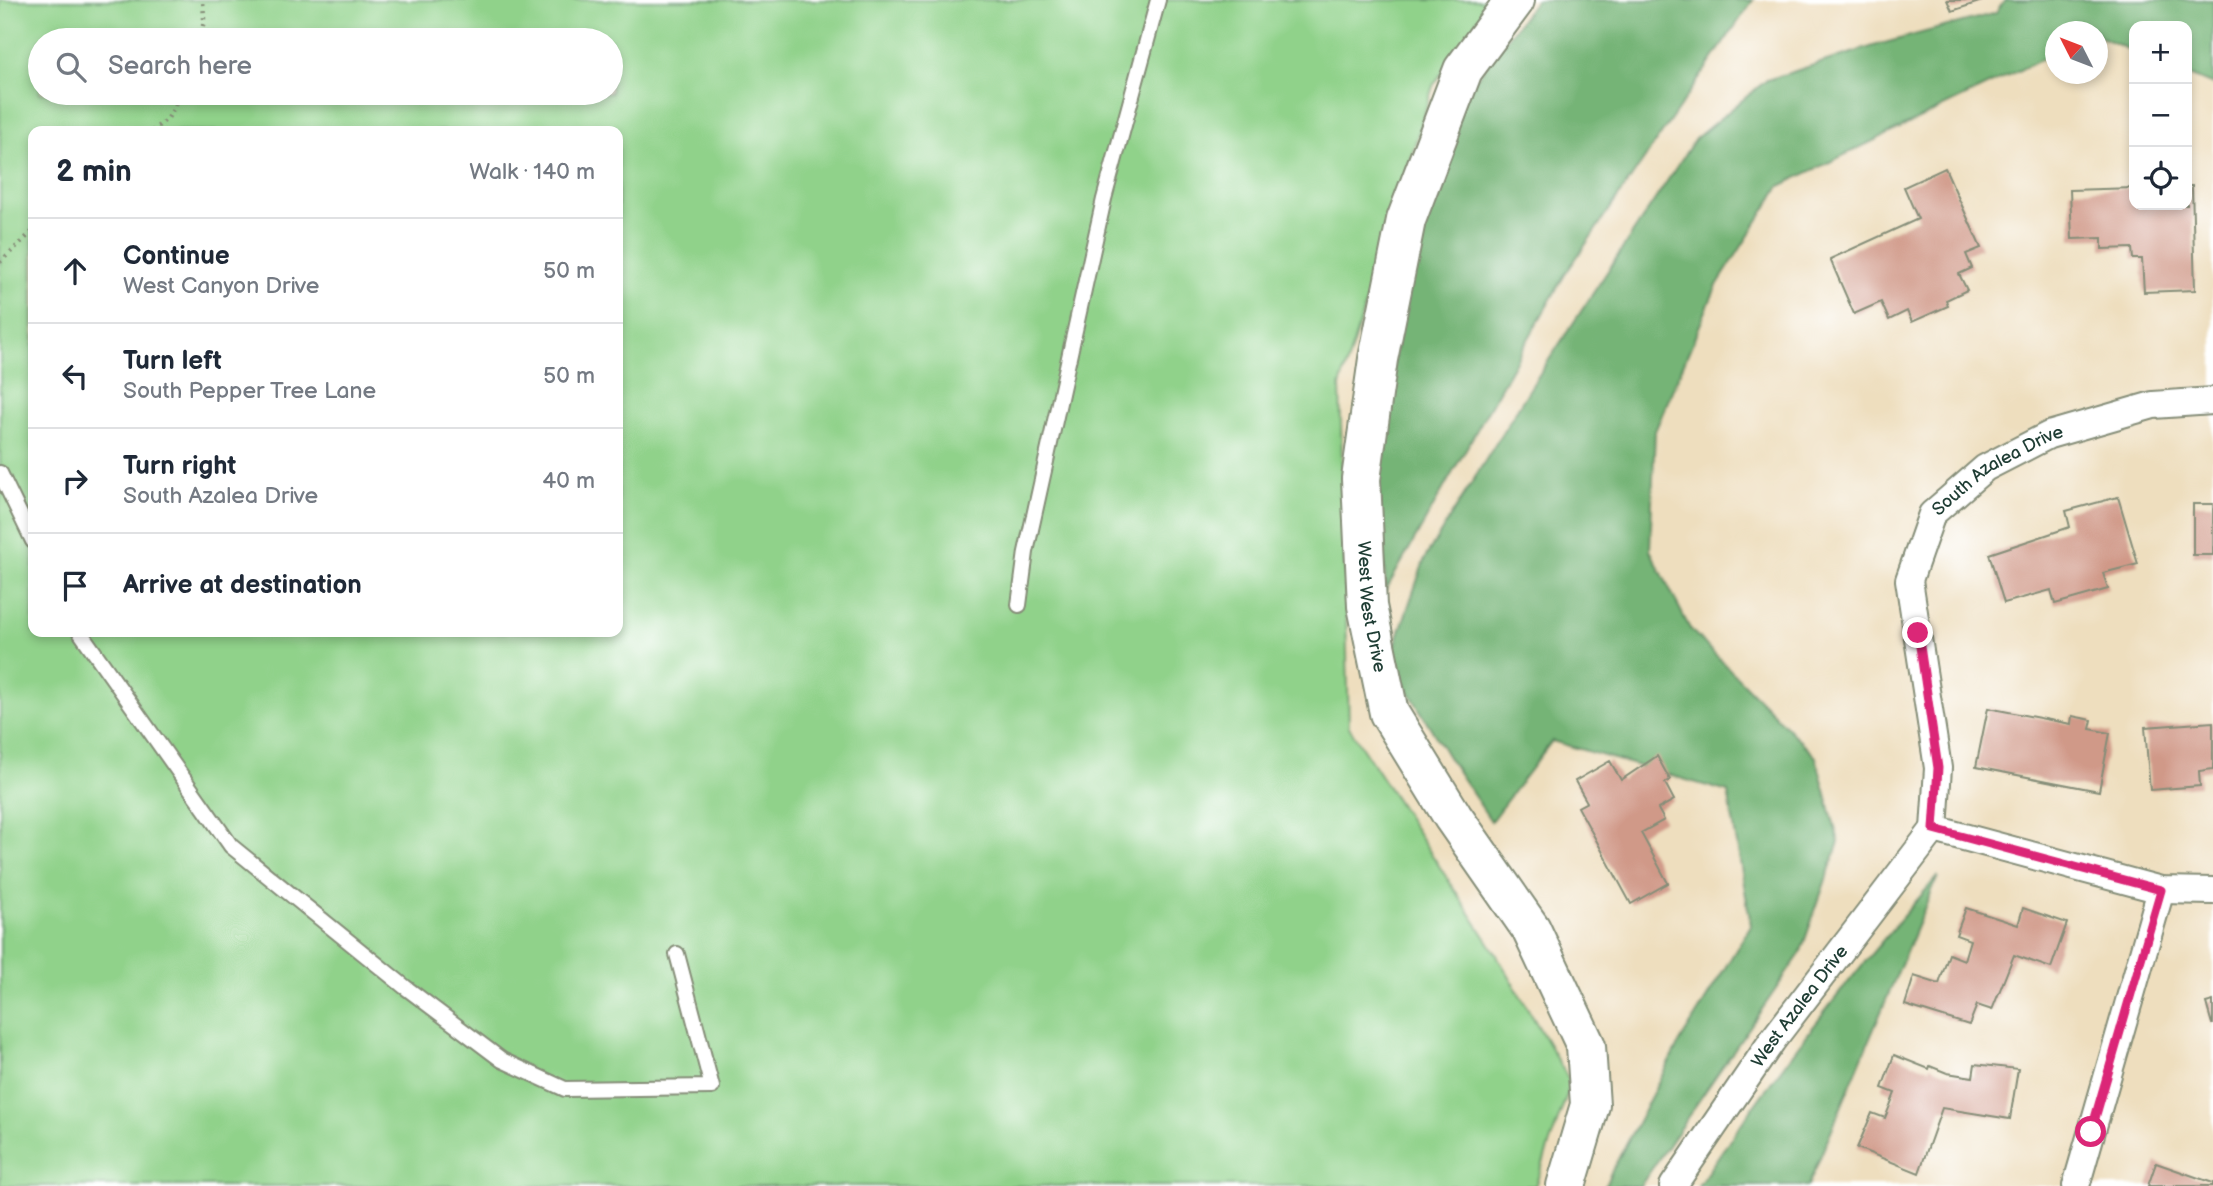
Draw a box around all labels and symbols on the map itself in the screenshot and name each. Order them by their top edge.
north arrow [2045,21,2108,84]
street label: South Azalea Drive [1928,421,2066,520]
street label: West West Drive [1353,541,1391,674]
route end [1902,617,1933,648]
street label: West Azalea Drive [1747,941,1852,1071]
route start [2075,1116,2106,1147]

